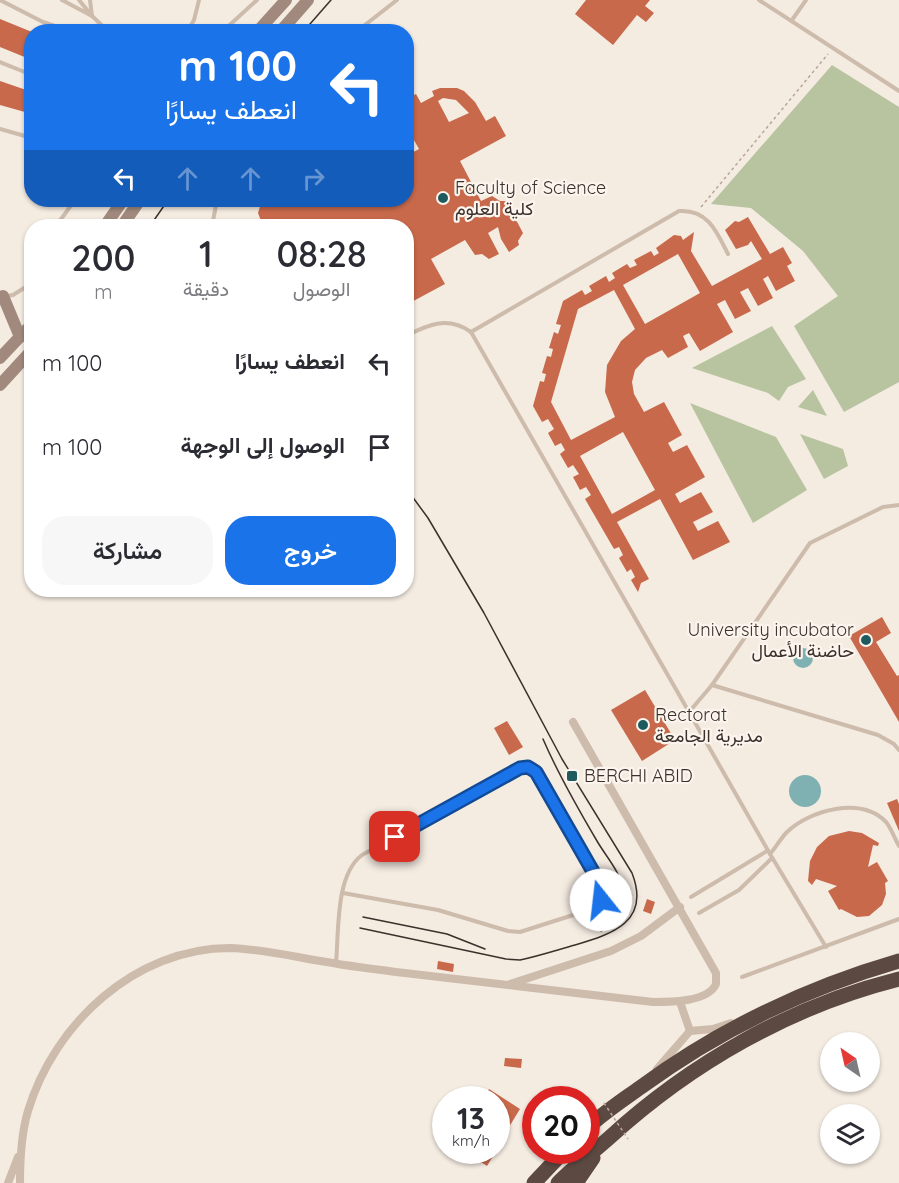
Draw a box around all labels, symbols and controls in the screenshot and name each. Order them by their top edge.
text: 100 m [179,39,297,92]
icon: left [318,48,396,126]
text: انعطف يسارًا [165,92,297,126]
icon: left [108,162,141,195]
icon: ahead [171,162,204,195]
icon: ahead [234,162,267,195]
icon: right [297,162,330,195]
place label: Faculty of Science كلية العلوم [455,176,606,221]
marker: Faculty of Science كلية العلوم [436,191,450,205]
text: 1 [199,231,213,276]
text: 08:28 [276,231,367,276]
text: 200 [71,235,135,280]
text: دقيقة [183,276,229,301]
text: الوصول [293,276,350,301]
text: m [94,279,113,304]
text: انعطف يسارًا [235,347,345,375]
icon: left [363,347,396,380]
text: 100 m [42,349,102,377]
text: الوصول إلى الوجهة [181,431,345,459]
icon: arrive [363,431,396,464]
text: 100 m [42,433,102,461]
button: مشاركة [42,516,213,585]
button: خروج [225,516,396,585]
place label: University incubator حاضنة الأعمال [687,618,854,662]
marker: University incubator حاضنة الأعمال [859,633,873,647]
place label: Rectorat مديرية الجامعة [655,703,763,747]
marker: Rectorat مديرية الجامعة [636,718,650,732]
place label: BERCHI ABID [584,764,693,787]
marker: BERCHI ABID [565,769,579,783]
pin [369,811,420,862]
icon: arrive [378,820,411,853]
position arrow [569,868,633,932]
north arrow [820,1032,880,1092]
map controls [820,1032,880,1164]
speed limit sign: 20 [522,1086,600,1164]
text: 13 [457,1099,485,1137]
button: layers [820,1104,880,1164]
text: km/h [452,1131,490,1150]

